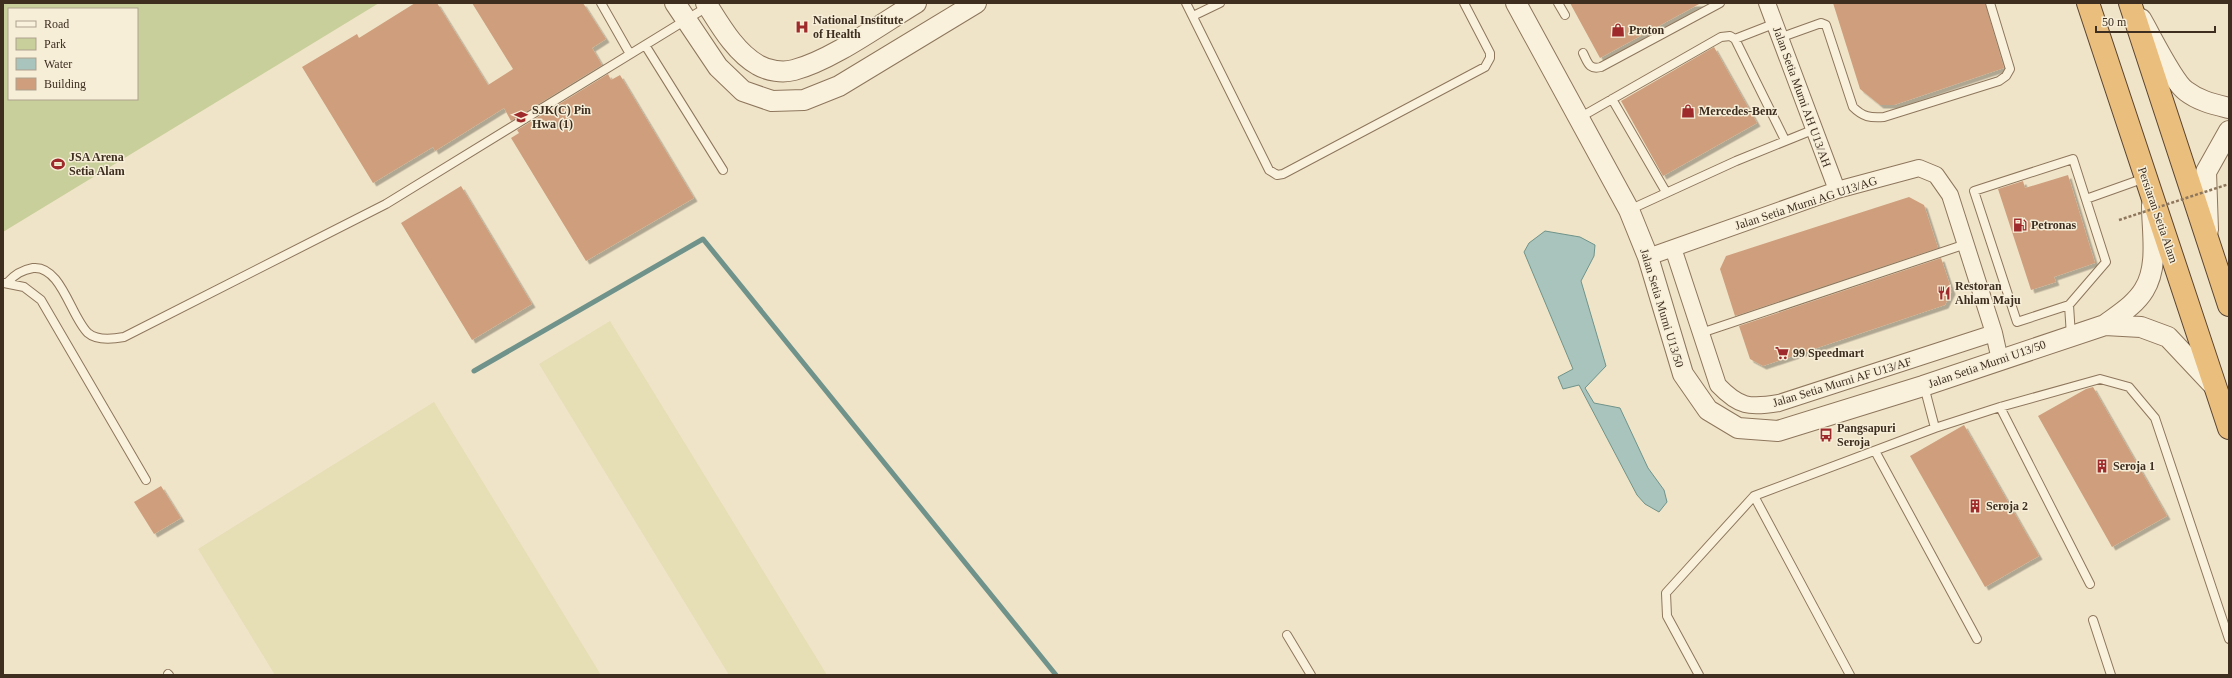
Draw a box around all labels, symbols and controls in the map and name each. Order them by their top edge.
legend [8,8,138,100]
scale bar [2096,8,2215,34]
place label: National Institute of Health [813,13,904,41]
text: 50 m [2102,15,2127,29]
text: Road [44,17,69,31]
hospital icon: National Institute of Health [794,19,810,35]
shop icon: Proton [1610,22,1626,38]
place label: Proton [1629,23,1664,37]
street label: Jalan Setia Murni AH U13/AH [1770,25,1834,170]
text: Park [44,37,66,51]
text: Water [44,57,72,71]
text: Building [44,77,86,91]
place label: SJK(C) Pin Hwa (1) [532,103,591,131]
shop icon: Mercedes-Benz [1680,103,1696,119]
place label: Mercedes-Benz [1699,104,1778,118]
school or university icon: SJK(C) Pin Hwa (1) [513,109,529,125]
place label: JSA Arena Setia Alam [69,150,125,178]
sports icon: JSA Arena Setia Alam [50,156,66,172]
street label: Persiaran Setia Alam [2135,165,2181,265]
street label: Jalan Setia Murni AG U13/AG [1733,173,1879,233]
fuel station icon: Petronas [2012,217,2028,233]
place label: Petronas [2031,218,2076,232]
street label: Jalan Setia Murni U13/50 [1637,247,1687,369]
place label: Restoran Ahlam Maju [1955,279,2021,307]
restaurant icon: Restoran Ahlam Maju [1936,285,1952,301]
street label: Jalan Setia Murni U13/50 [1926,337,2048,391]
supermarket icon: 99 Speedmart [1774,345,1790,361]
place label: 99 Speedmart [1793,346,1864,360]
street label: Jalan Setia Murni AF U13/AF [1771,354,1914,410]
place label: Pangsapuri Seroja [1837,421,1896,449]
bus stop icon: Pangsapuri Seroja [1818,427,1834,443]
building icon: Seroja 1 [2094,458,2110,474]
place label: Seroja 1 [2113,459,2155,473]
building icon: Seroja 2 [1967,498,1983,514]
place label: Seroja 2 [1986,499,2028,513]

